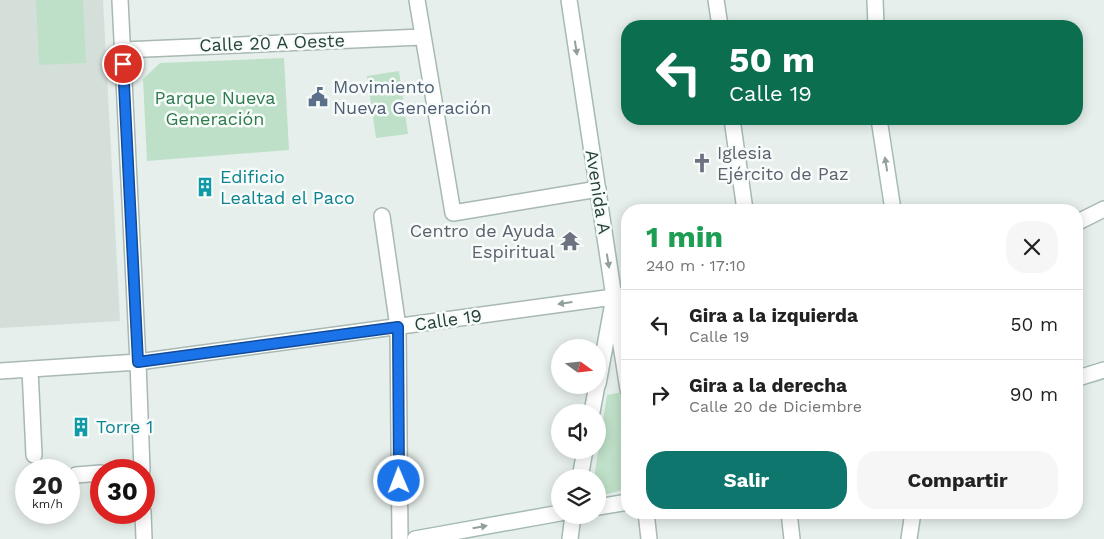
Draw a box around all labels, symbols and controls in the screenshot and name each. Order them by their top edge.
street label: Calle 20 A Oeste [199,29,345,56]
text: 50 m [729,39,815,81]
icon: left [646,40,711,105]
one-way arrow [572,41,580,57]
pin [102,43,144,85]
icon: arrive [109,50,137,78]
place label: Movimiento Nueva Generación [333,76,491,118]
text: Calle 19 [729,81,812,106]
public building icon: Movimiento Nueva Generación [307,86,329,108]
park label: Parque Nueva Generación [155,87,275,129]
place label: Iglesia Ejército de Paz [717,142,849,184]
street label: Avenida A [581,148,616,236]
church icon: Iglesia Ejército de Paz [691,152,713,174]
one-way arrow [881,156,889,172]
place label: Edificio Lealtad el Paco [220,166,355,208]
building icon: Edificio Lealtad el Paco [194,176,216,198]
text: 1 min [646,219,723,254]
place label: Centro de Ayuda Espiritual [410,220,555,262]
button: close [1006,221,1058,273]
temple icon: Centro de Ayuda Espiritual [559,230,581,252]
one-way arrow [605,253,613,269]
text: 240 m · 17:10 [646,256,746,275]
one-way arrow [557,300,573,308]
street label: Calle 19 [413,304,483,335]
text: Gira a la izquierda [689,304,858,327]
icon: left [646,311,674,339]
text: 50 m [1011,313,1058,336]
text: Calle 19 [689,327,749,346]
north arrow [551,339,606,394]
map controls [551,339,606,524]
text: Gira a la derecha [689,374,847,397]
icon: right [646,381,674,409]
text: 90 m [1010,383,1058,406]
text: Calle 20 de Diciembre [689,397,862,416]
button: sound [551,404,606,459]
building icon: Torre 1 [70,416,92,438]
place label: Torre 1 [96,416,153,437]
button: Salir [646,451,847,509]
button: Compartir [857,451,1058,509]
position arrow [372,454,424,506]
speed limit sign: 30 [90,459,155,524]
button: layers [551,469,606,524]
text: 20 [32,471,63,500]
text: km/h [32,497,63,511]
one-way arrow [472,523,488,531]

